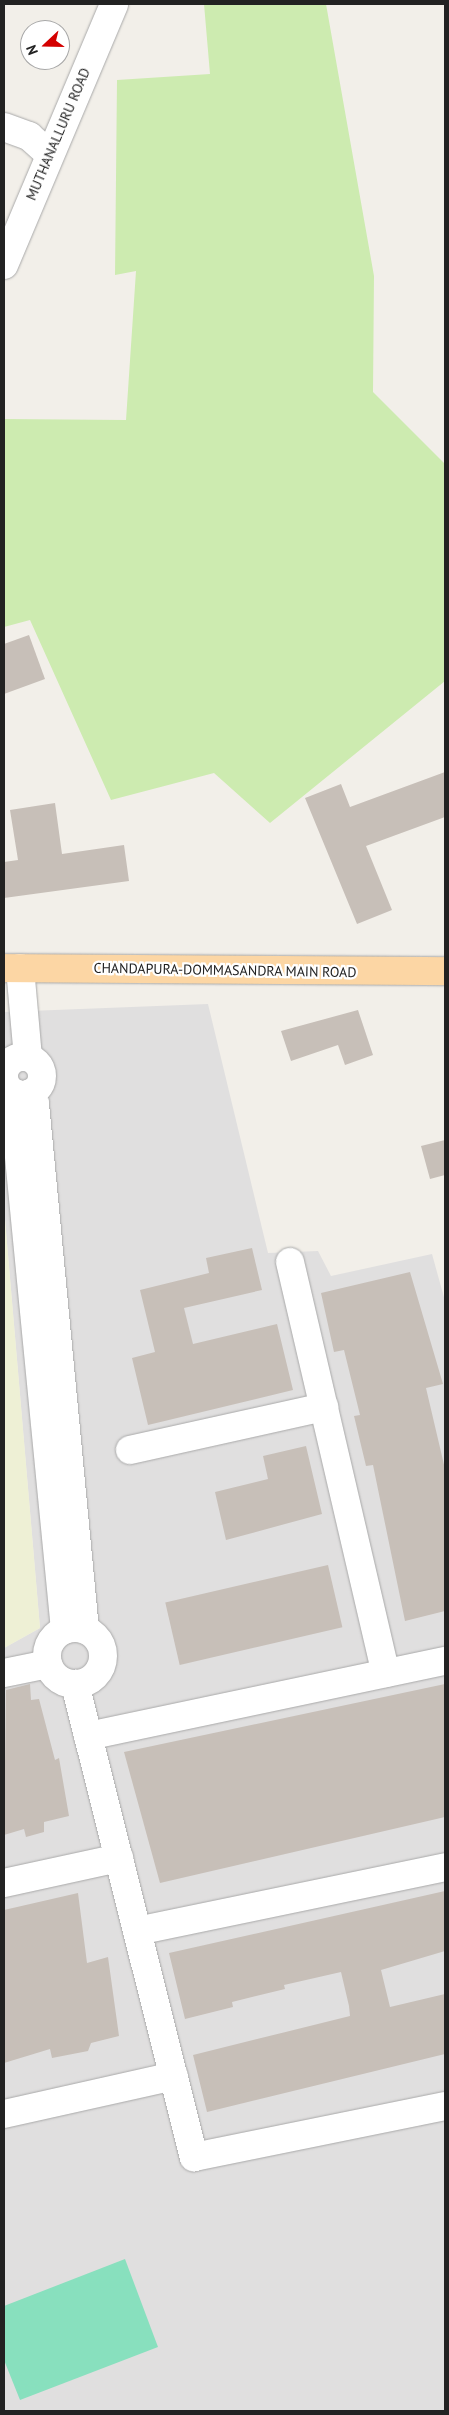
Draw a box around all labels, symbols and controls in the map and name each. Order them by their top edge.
north arrow [20,20,70,70]
text: N [22,43,42,58]
street label: MUTHANALLURU ROAD [22,65,94,203]
street label: CHANDAPURA-DOMMASANDRA MAIN ROAD [93,959,357,981]

